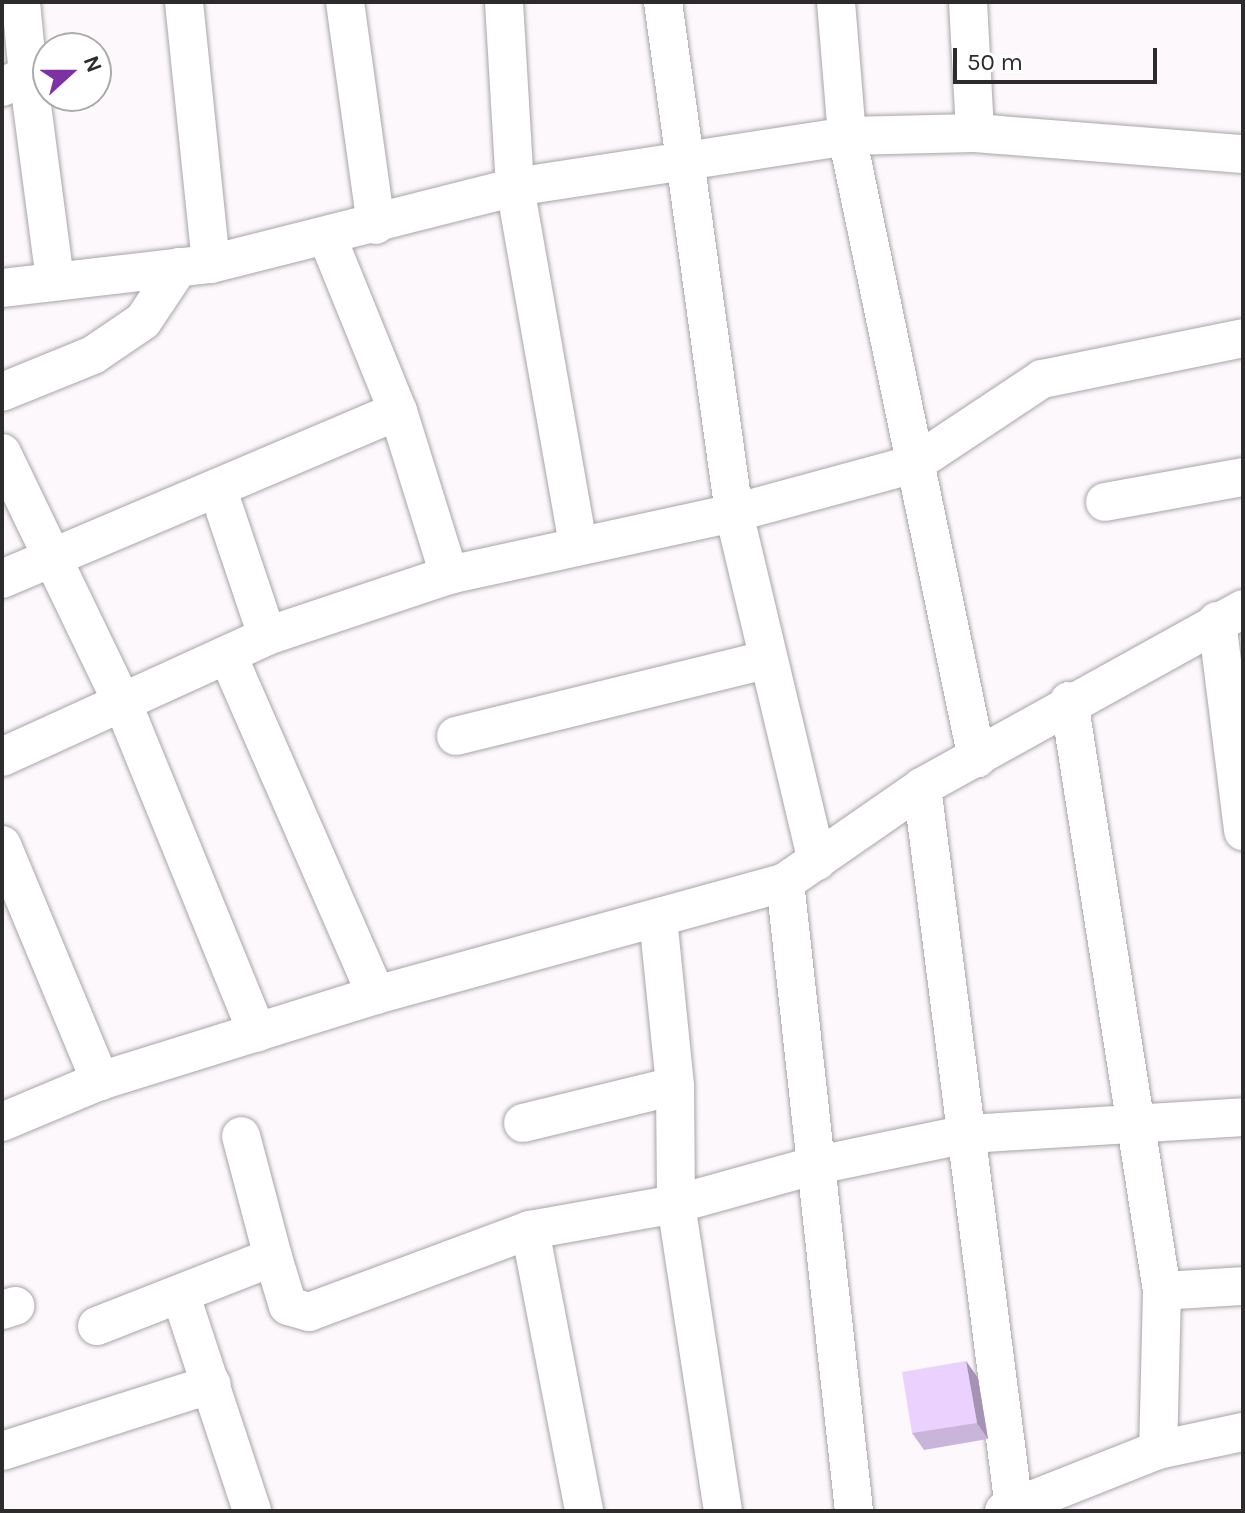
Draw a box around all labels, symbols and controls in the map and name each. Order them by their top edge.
north arrow [32,32,112,112]
scale bar [957,32,1161,82]
text: 50 m [967,48,1023,76]
text: N [78,52,108,76]

